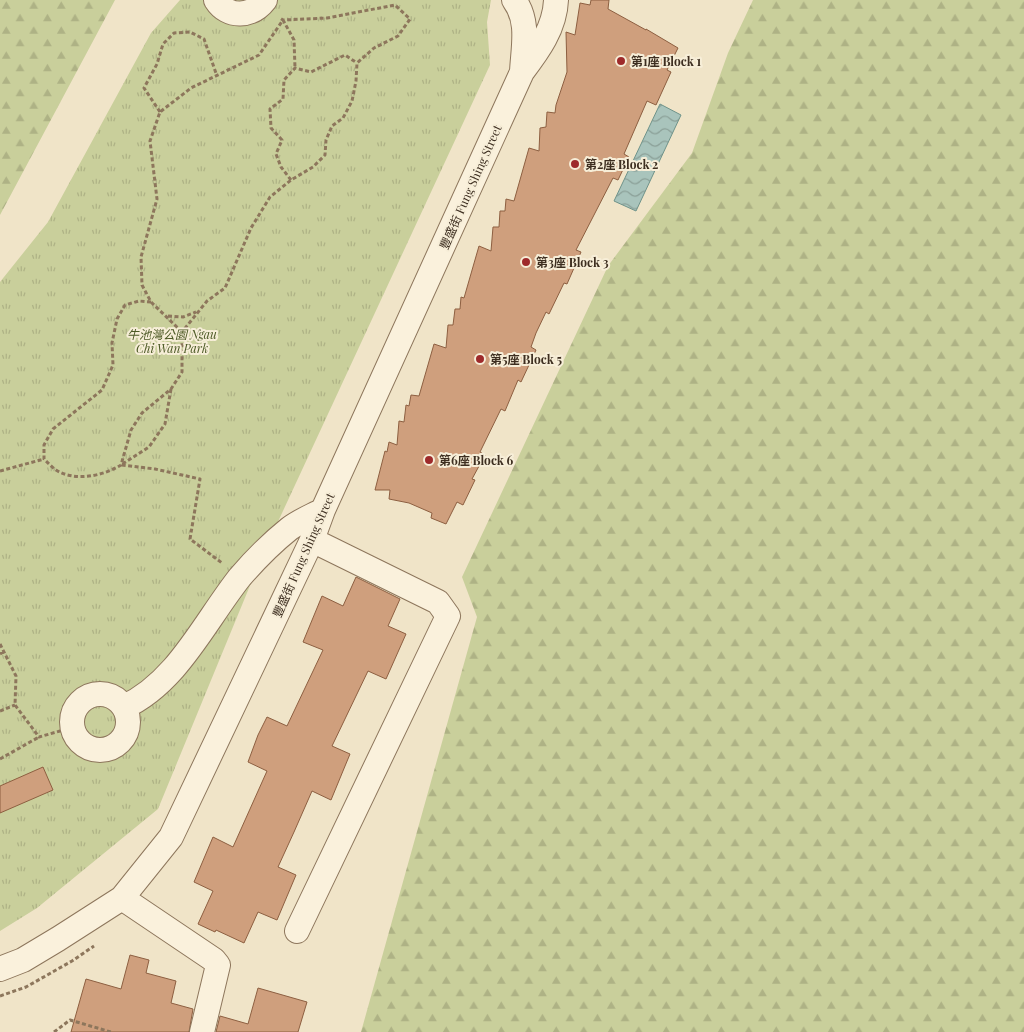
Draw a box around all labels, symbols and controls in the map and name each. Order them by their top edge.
place label: 第1座 Block 1 [631,53,701,69]
marker: 第1座 Block 1 [615,55,627,67]
street label: 豐盛街 Fung Shing Street [435,121,505,252]
place label: 第2座 Block 2 [585,156,658,172]
marker: 第2座 Block 2 [569,158,581,170]
place label: 第3座 Block 3 [536,254,609,270]
marker: 第3座 Block 3 [520,256,532,268]
park label: 牛池灣公園 Ngau Chi Wan Park [127,326,217,356]
place label: 第5座 Block 5 [490,351,562,367]
marker: 第5座 Block 5 [474,353,486,365]
place label: 第6座 Block 6 [439,452,514,468]
marker: 第6座 Block 6 [423,454,435,466]
street label: 豐盛街 Fung Shing Street [268,489,338,620]

